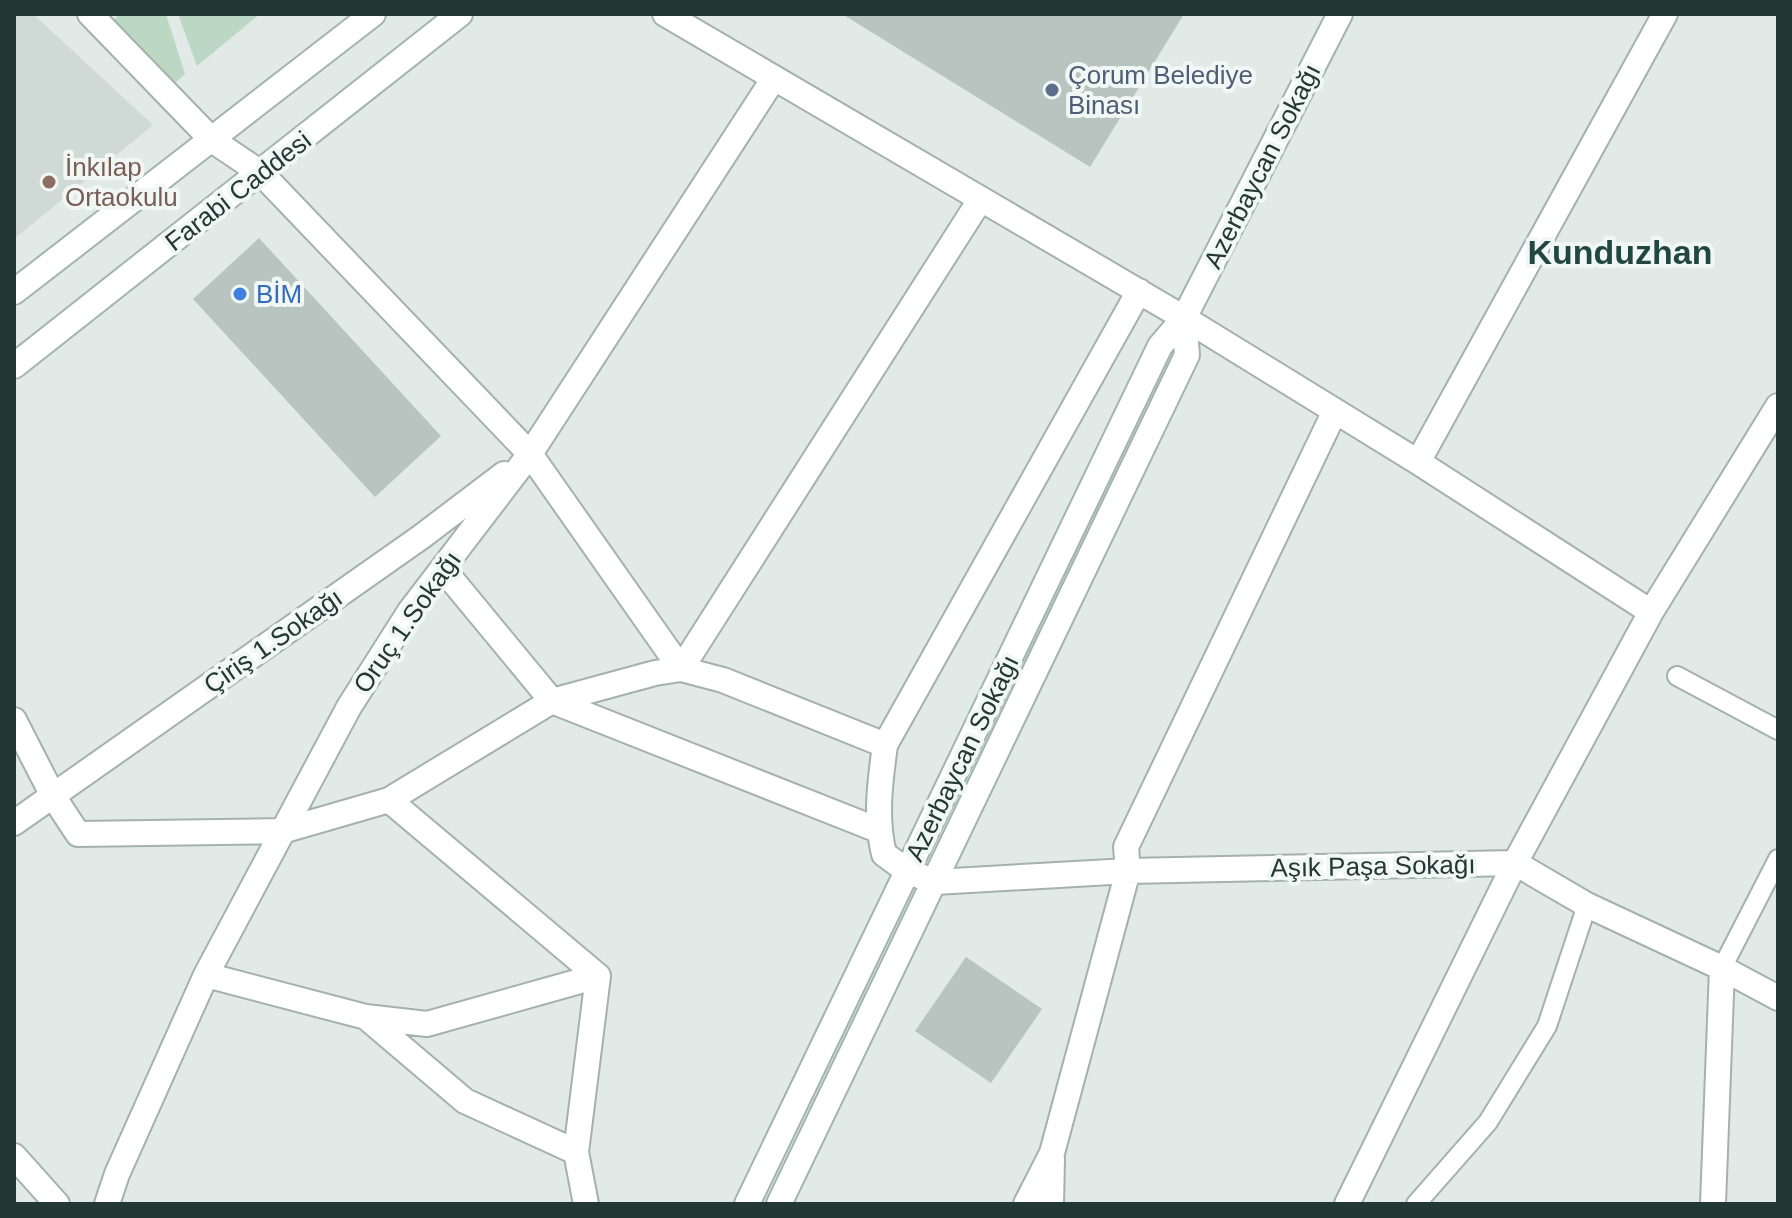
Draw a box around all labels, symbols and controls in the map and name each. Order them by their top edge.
street label: Azerbaycan Sokağı [1197,59,1327,273]
place label: Çorum Belediye Binası [1068,60,1253,120]
marker: Çorum Belediye Binası [1043,81,1061,99]
street label: Farabi Caddesi [159,125,317,257]
place label: İnkılap Ortaokulu [65,152,178,212]
marker: İnkılap Ortaokulu [40,173,58,191]
district label: Kunduzhan [1527,233,1713,271]
place label: BİM [256,279,302,309]
marker: BİM [231,285,249,303]
street label: Oruç 1.Sokağı [347,545,467,699]
street label: Çiriş 1.Sokağı [198,582,348,700]
street label: Azerbaycan Sokağı [899,650,1025,866]
street label: Aşık Paşa Sokağı [1270,849,1476,883]

